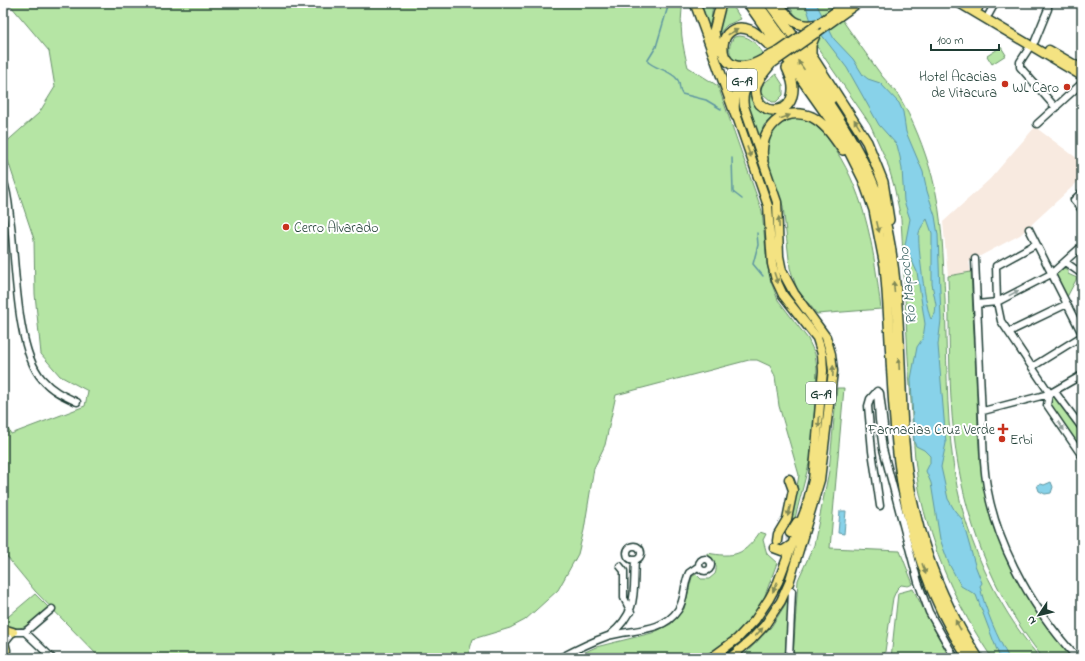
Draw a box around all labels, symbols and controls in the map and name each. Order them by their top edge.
scale bar [931,26,999,52]
one-way arrow [727,28,739,35]
text: 100 m [937,32,964,50]
one-way arrow [797,60,805,70]
place label: Hotel Acacias de Vitacura [919,67,997,104]
road number: G-19 [727,69,757,91]
place label: WL Caro [1013,78,1059,99]
marker: Hotel Acacias de Vitacura [1000,79,1010,89]
marker: WL Caro [1062,82,1072,92]
one-way arrow [780,113,792,119]
one-way arrow [854,118,861,130]
one-way arrow [746,147,752,159]
one-way arrow [776,215,782,228]
place label: Cerro Alvarado [294,218,378,239]
one-way arrow [876,221,882,233]
marker: Cerro Alvarado [281,222,291,232]
water label: Río Mapocho [893,245,923,325]
one-way arrow [773,273,779,285]
one-way arrow [891,281,897,293]
one-way arrow [1008,290,1020,296]
one-way arrow [896,358,903,370]
one-way arrow [829,365,836,377]
road number: G-19 [806,382,836,404]
one-way arrow [815,416,822,428]
place label: Farmacias Cruz Verde [867,420,996,441]
one-way arrow [1057,421,1065,431]
marker: Farmacias Cruz Verde [998,424,1008,434]
place label: Erbi [1010,430,1033,451]
marker: Erbi [997,434,1007,444]
one-way arrow [785,504,791,517]
one-way arrow [922,564,928,576]
one-way arrow [772,581,778,593]
north arrow [1019,595,1059,635]
text: N [1023,613,1040,628]
one-way arrow [954,619,961,631]
one-way arrow [754,626,763,637]

